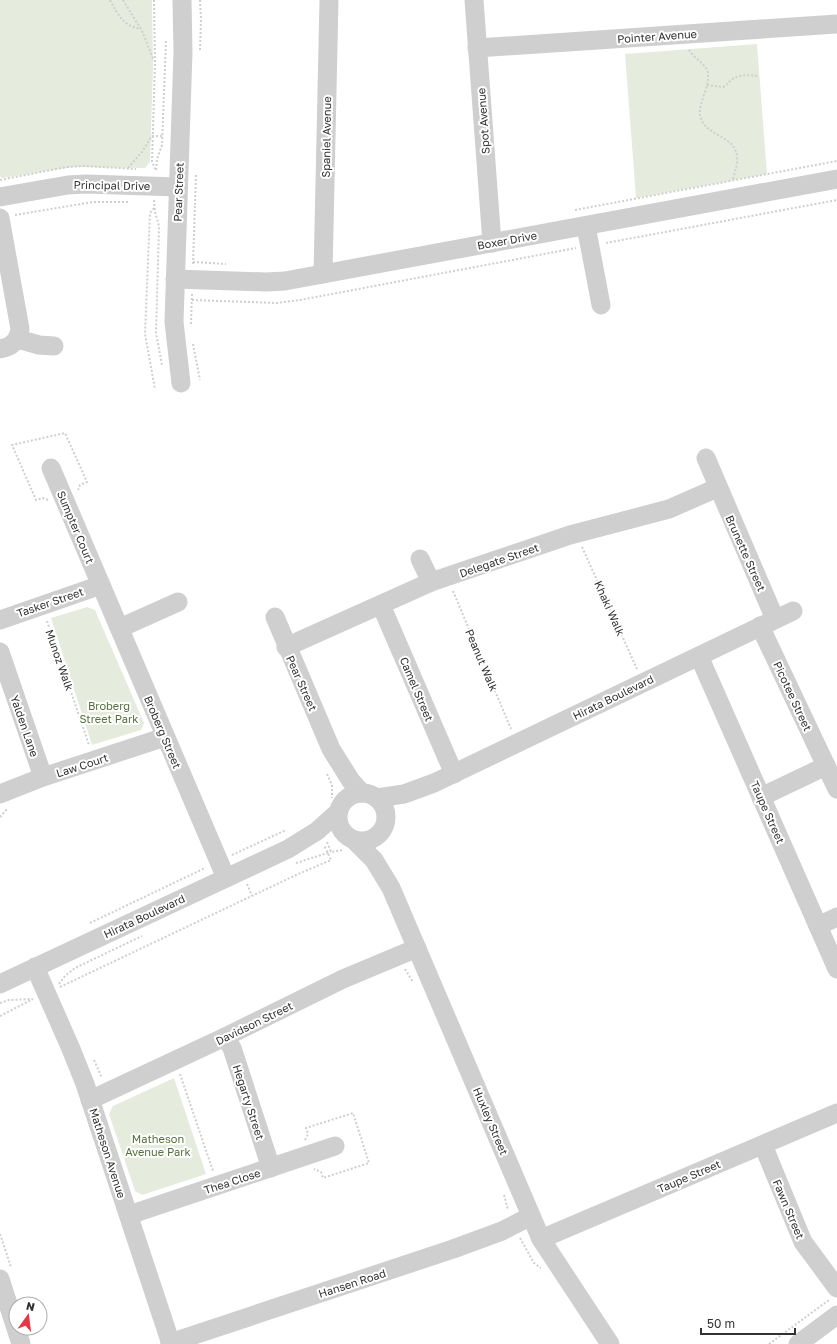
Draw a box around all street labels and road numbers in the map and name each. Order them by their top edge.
street label: Pointer Avenue [617,27,697,45]
street label: Spot Avenue [474,87,492,155]
street label: Spaniel Avenue [319,96,333,178]
street label: Pear Street [170,162,186,222]
street label: Principal Drive [74,178,150,192]
street label: Boxer Drive [476,228,538,252]
street label: Sumpter Court [55,489,97,565]
street label: Brunette Street [723,513,769,593]
street label: Delegate Street [458,540,540,580]
street label: Khaki Walk [592,579,628,637]
street label: Tasker Street [15,584,85,620]
street label: Peanut Walk [463,627,501,693]
street label: Munoz Walk [43,628,77,692]
street label: Pear Street [284,653,320,713]
street label: Camel Street [398,655,436,723]
street label: Picotee Street [771,659,815,733]
street label: Hirata Boulevard [571,672,655,722]
street label: Yalden Lane [8,694,42,758]
street label: Broberg Street [142,694,184,770]
street label: Law Court [54,751,110,779]
street label: Taupe Street [748,779,788,845]
street label: Hirata Boulevard [101,891,187,941]
street label: Davidson Street [213,999,295,1047]
street label: Hegarty Street [231,1063,267,1141]
street label: Huxley Street [471,1085,511,1157]
street label: Matheson Avenue [87,1106,129,1200]
street label: Taupe Street [656,1157,722,1195]
street label: Thea Close [202,1166,262,1196]
street label: Fawn Street [771,1177,807,1241]
street label: Hansen Road [317,1266,387,1300]

